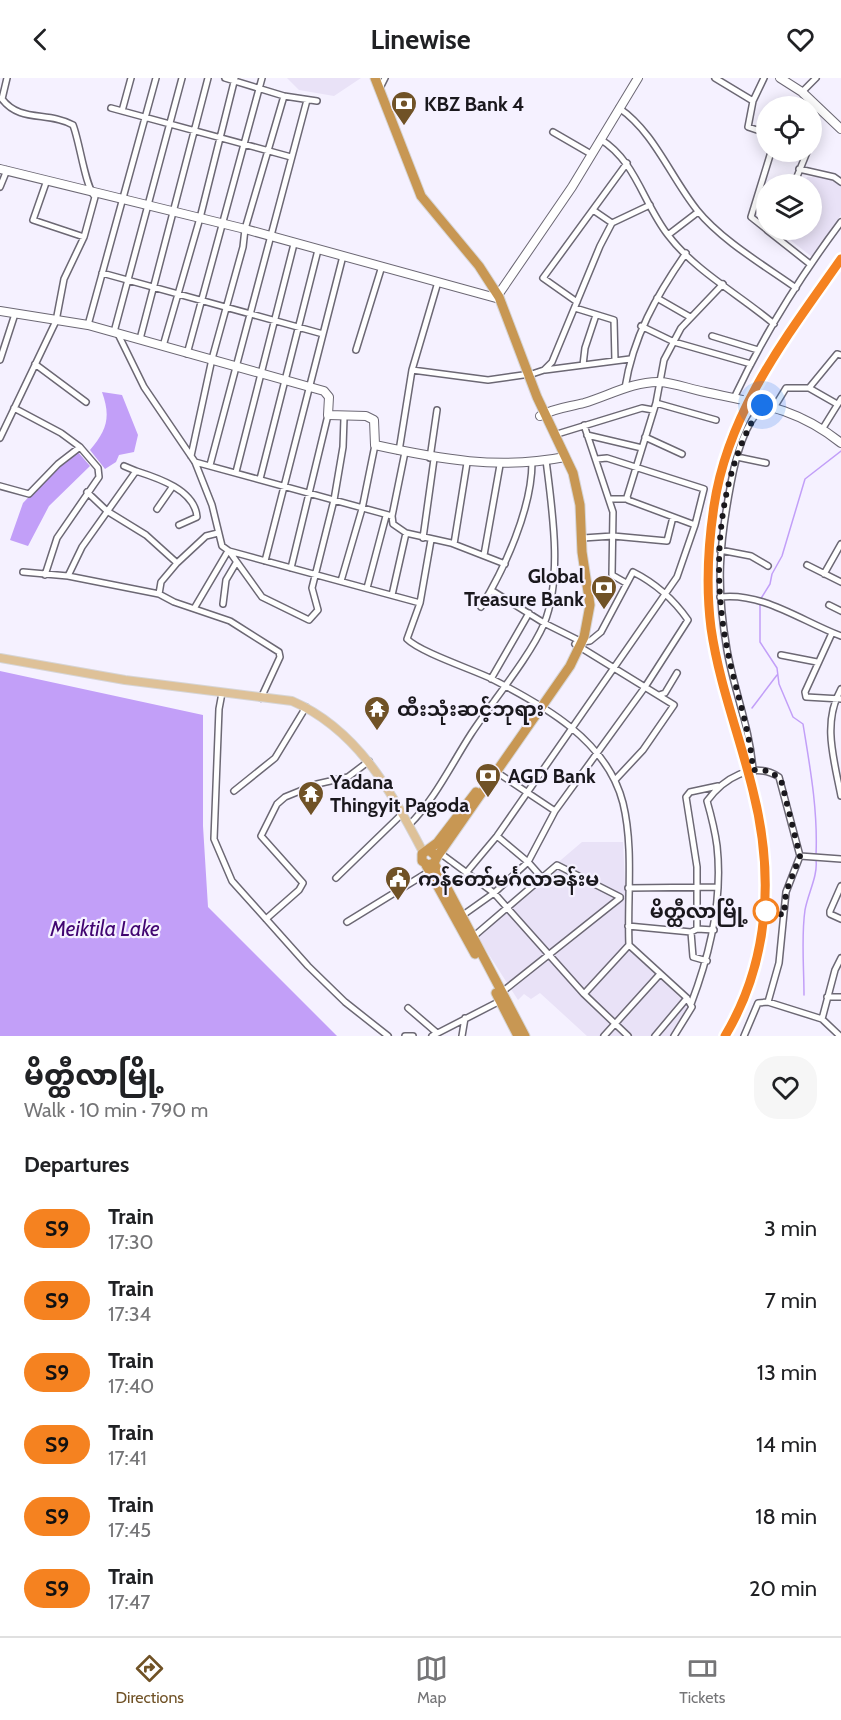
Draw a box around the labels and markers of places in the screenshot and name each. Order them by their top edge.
bank icon: KBZ Bank 4 [389,89,419,127]
place label: KBZ Bank 4 [424,92,525,116]
place label: Global Treasure Bank [464,564,584,611]
bank icon: Global Treasure Bank [589,573,619,611]
temple icon: ထီးသုံးဆင့်ဘုရား [362,694,392,732]
place label: ထီးသုံးဆင့်ဘုရား [397,696,544,725]
bank icon: AGD Bank [473,761,503,799]
place label: AGD Bank [508,764,596,788]
place label: Yadana Thingyit Pagoda [329,770,469,817]
temple icon: Yadana Thingyit Pagoda [296,779,326,817]
public building icon: ကန်တော်မင်္ဂလာခန်းမ [383,864,413,902]
place label: ကန်တော်မင်္ဂလာခန်းမ [418,866,599,895]
place label: မိတ္ထီလာမြို့ [650,898,748,927]
marker: မိတ္ထီလာမြို့ [753,898,779,924]

